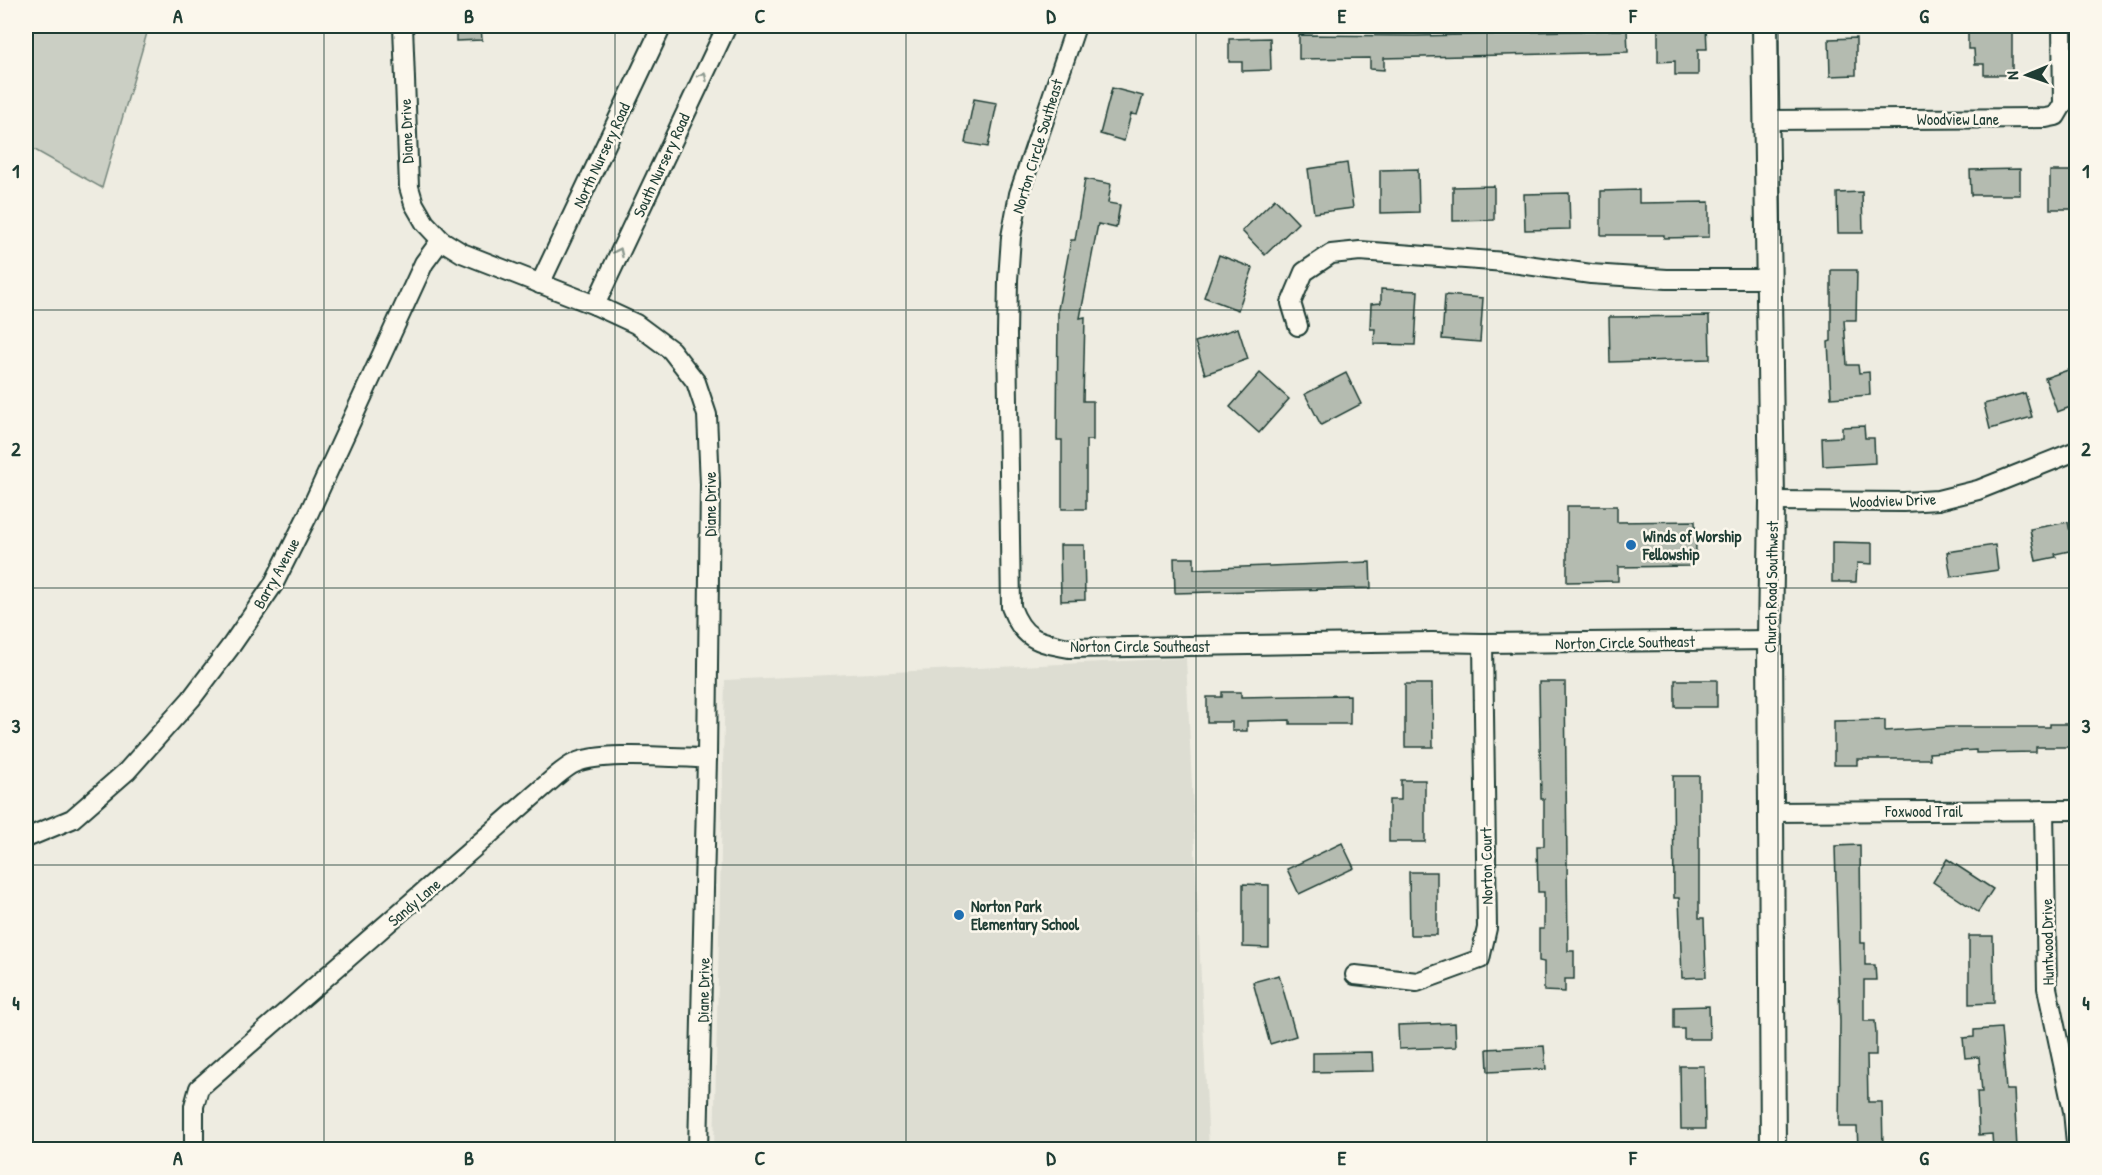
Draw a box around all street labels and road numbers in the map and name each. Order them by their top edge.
street label: Norton Circle Southeast [1006,76,1068,216]
street label: Diane Drive [394,98,418,164]
street label: North Nursery Road [567,99,635,211]
street label: Woodview Lane [1917,108,2000,130]
street label: South Nursery Road [627,109,695,221]
street label: Diane Drive [699,471,721,536]
street label: Woodview Drive [1849,487,1937,513]
street label: Church Road Southwest [1759,520,1783,653]
street label: Barry Avenue [248,533,305,612]
street label: Norton Circle Southeast [1555,630,1696,654]
street label: Norton Circle Southeast [1070,635,1210,657]
street label: Foxwood Trail [1884,800,1964,822]
street label: Norton Court [1474,827,1498,905]
street label: Sandy Lane [383,873,446,931]
street label: Huntwood Drive [2035,898,2059,986]
street label: Diane Drive [691,957,715,1023]

